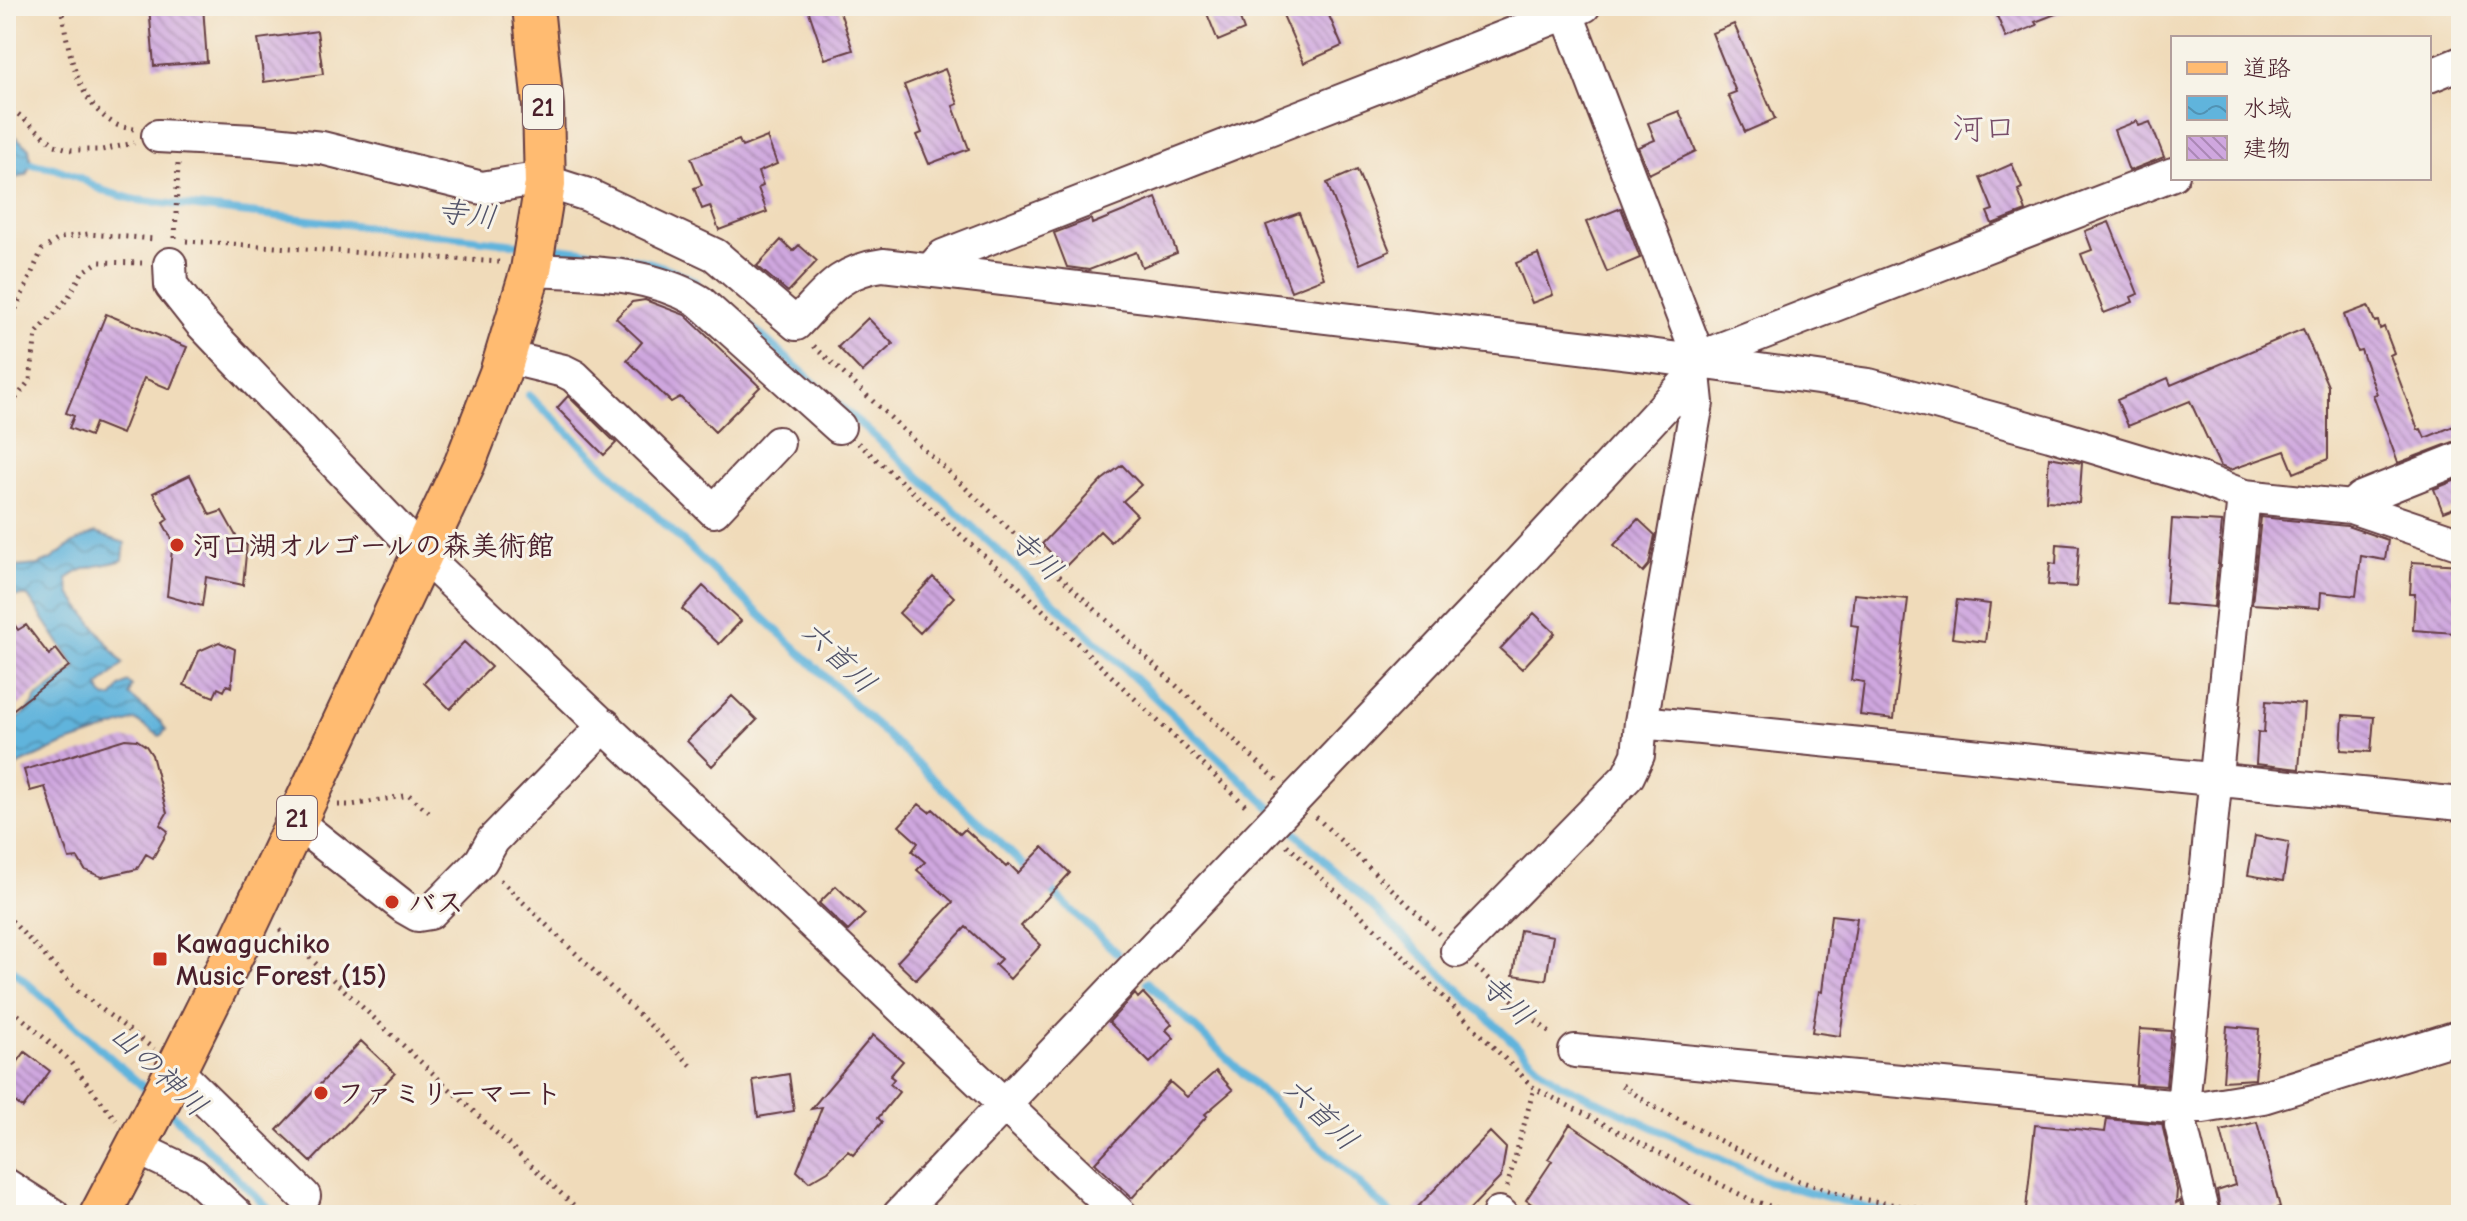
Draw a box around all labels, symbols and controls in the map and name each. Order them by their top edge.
legend [2171,36,2431,180]
text: 道路 [2243,54,2291,82]
road number: 21 [523,85,563,129]
text: 水域 [2243,94,2291,122]
district label: 河口 [1952,110,2016,147]
text: 建物 [2243,134,2291,162]
water label: 寺川 [435,193,499,236]
water label: 寺川 [1002,522,1070,589]
place label: 河口湖オルゴールの森美術館 [193,530,554,562]
marker: 河口湖オルゴールの森美術館 [168,536,186,554]
water label: 六首川 [794,614,883,701]
road number: 21 [277,796,317,840]
place label: バス [408,887,464,919]
marker: バス [383,893,401,911]
place label: Kawaguchiko Music Forest (15) [176,928,387,992]
marker: Kawaguchiko Music Forest (15) [151,950,169,968]
water label: 寺川 [1473,967,1541,1034]
water label: 山の神川 [103,1017,214,1124]
water label: 六首川 [1276,1071,1365,1158]
place label: ファミリーマート [337,1078,562,1110]
marker: ファミリーマート [312,1084,330,1102]

